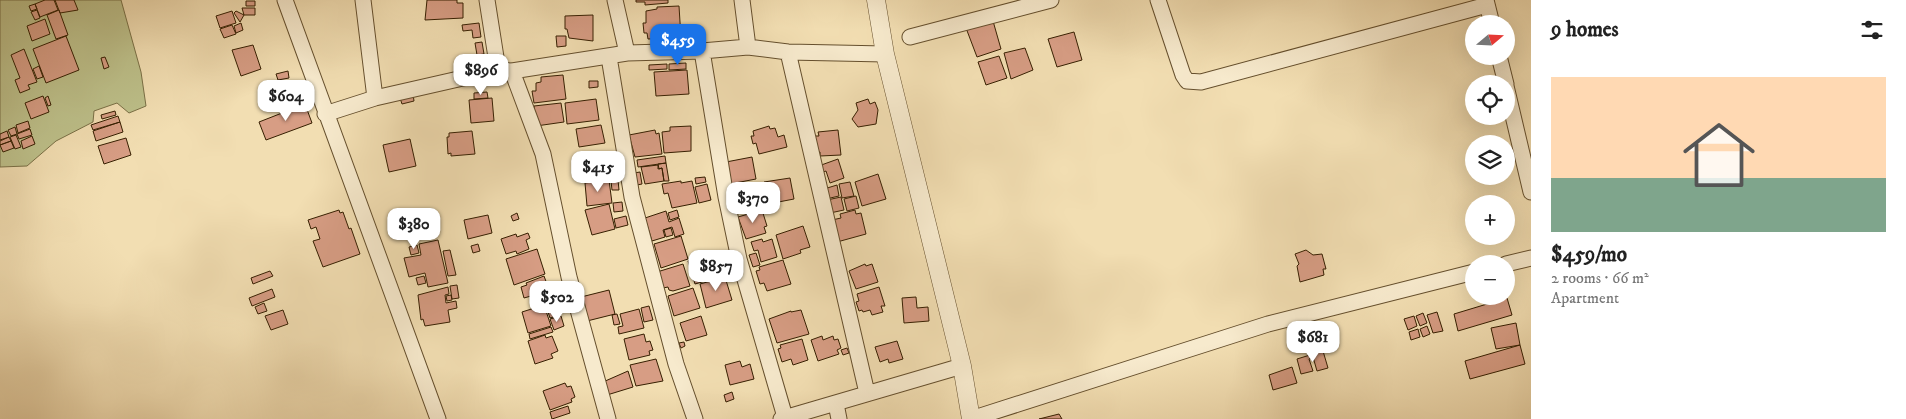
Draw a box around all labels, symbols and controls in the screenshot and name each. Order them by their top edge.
north arrow [1465,15,1515,65]
map controls [1465,15,1515,305]
icon: filters [1858,16,1886,44]
text: 9 homes [1551,17,1619,43]
pin: $459 [648,23,708,66]
text: $459 [661,30,695,50]
pin: $896 [451,54,511,96]
text: $896 [464,60,498,80]
button: locate [1465,75,1515,125]
pin: $604 [256,80,316,122]
text: $604 [269,86,303,106]
icon: home [1674,110,1764,200]
button: layers [1465,135,1515,185]
pin: $415 [568,150,628,193]
text: $415 [582,157,614,177]
pin: $370 [723,182,783,224]
text: $370 [737,188,769,208]
button: + [1465,195,1515,245]
pin: $380 [384,208,444,250]
text: $380 [398,214,430,234]
text: $459/mo [1551,242,1627,268]
pin: $857 [686,250,746,292]
button: − [1465,255,1515,305]
text: $857 [699,256,733,276]
text: 2 rooms · 66 m² [1551,268,1649,288]
pin: $502 [527,280,587,323]
text: $502 [540,287,574,307]
text: Apartment [1551,288,1619,308]
pin: $681 [1283,320,1343,363]
text: $681 [1298,327,1328,347]

